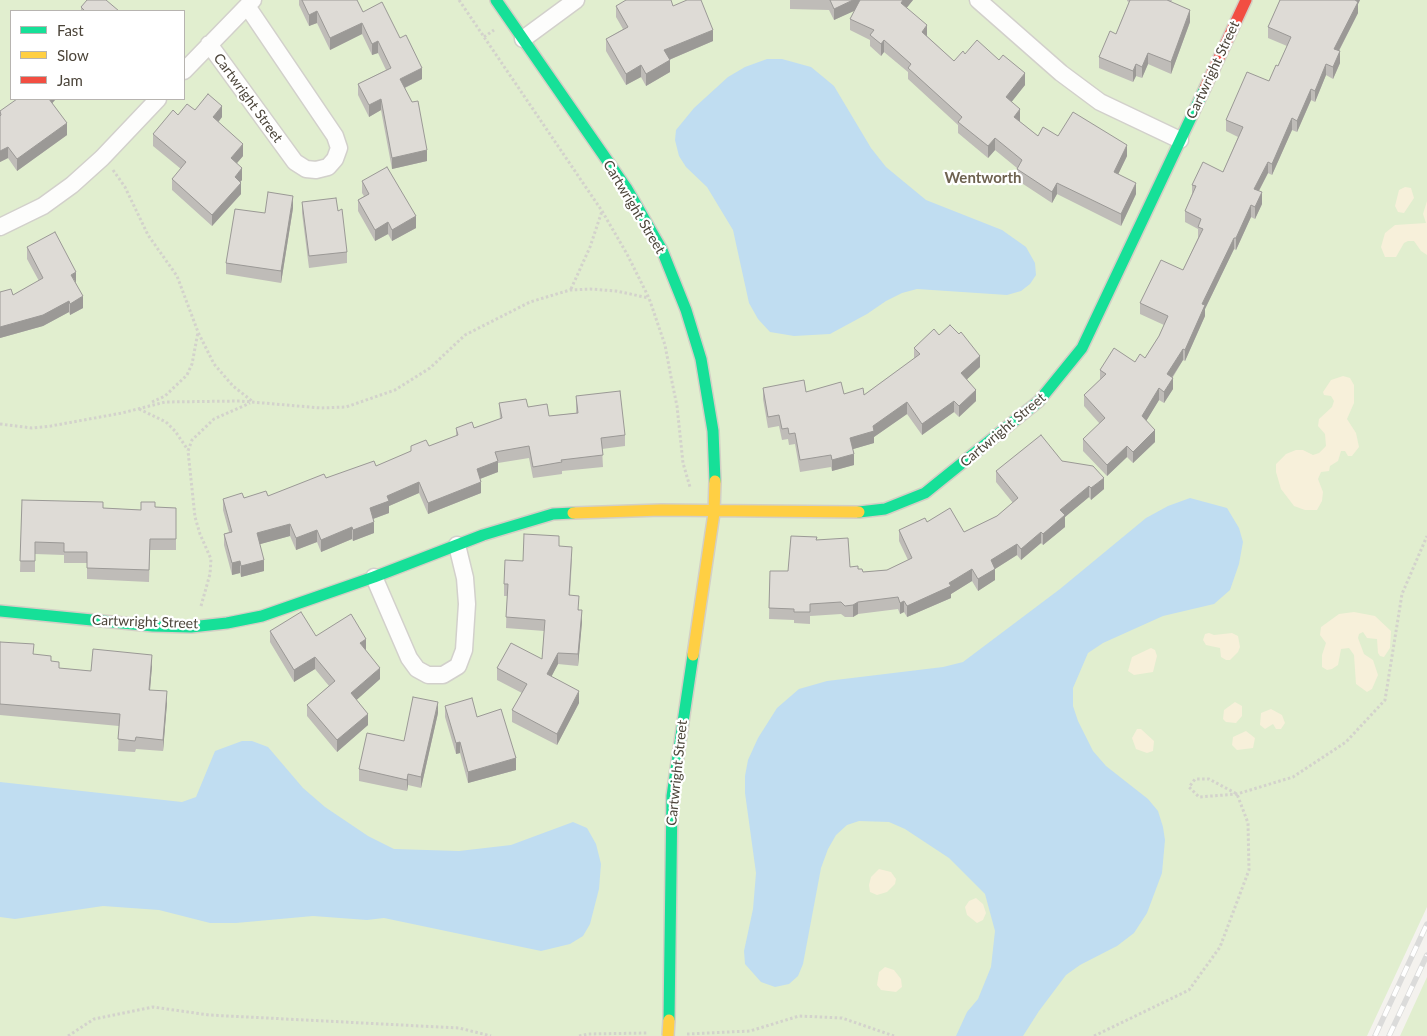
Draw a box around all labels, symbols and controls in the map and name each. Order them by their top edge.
legend [10,10,185,100]
street label: Cartwright Street [1183,18,1243,122]
text: Fast [57,21,84,39]
text: Slow [57,46,89,64]
street label: Cartwright Street [210,50,286,146]
text: Jam [57,71,83,89]
street label: Cartwright Street [599,157,669,257]
district label: Wentworth [945,169,1021,187]
street label: Cartwright Street [957,389,1049,471]
street label: Cartwright Street [92,612,198,632]
street label: Cartwright Street [663,719,691,827]

